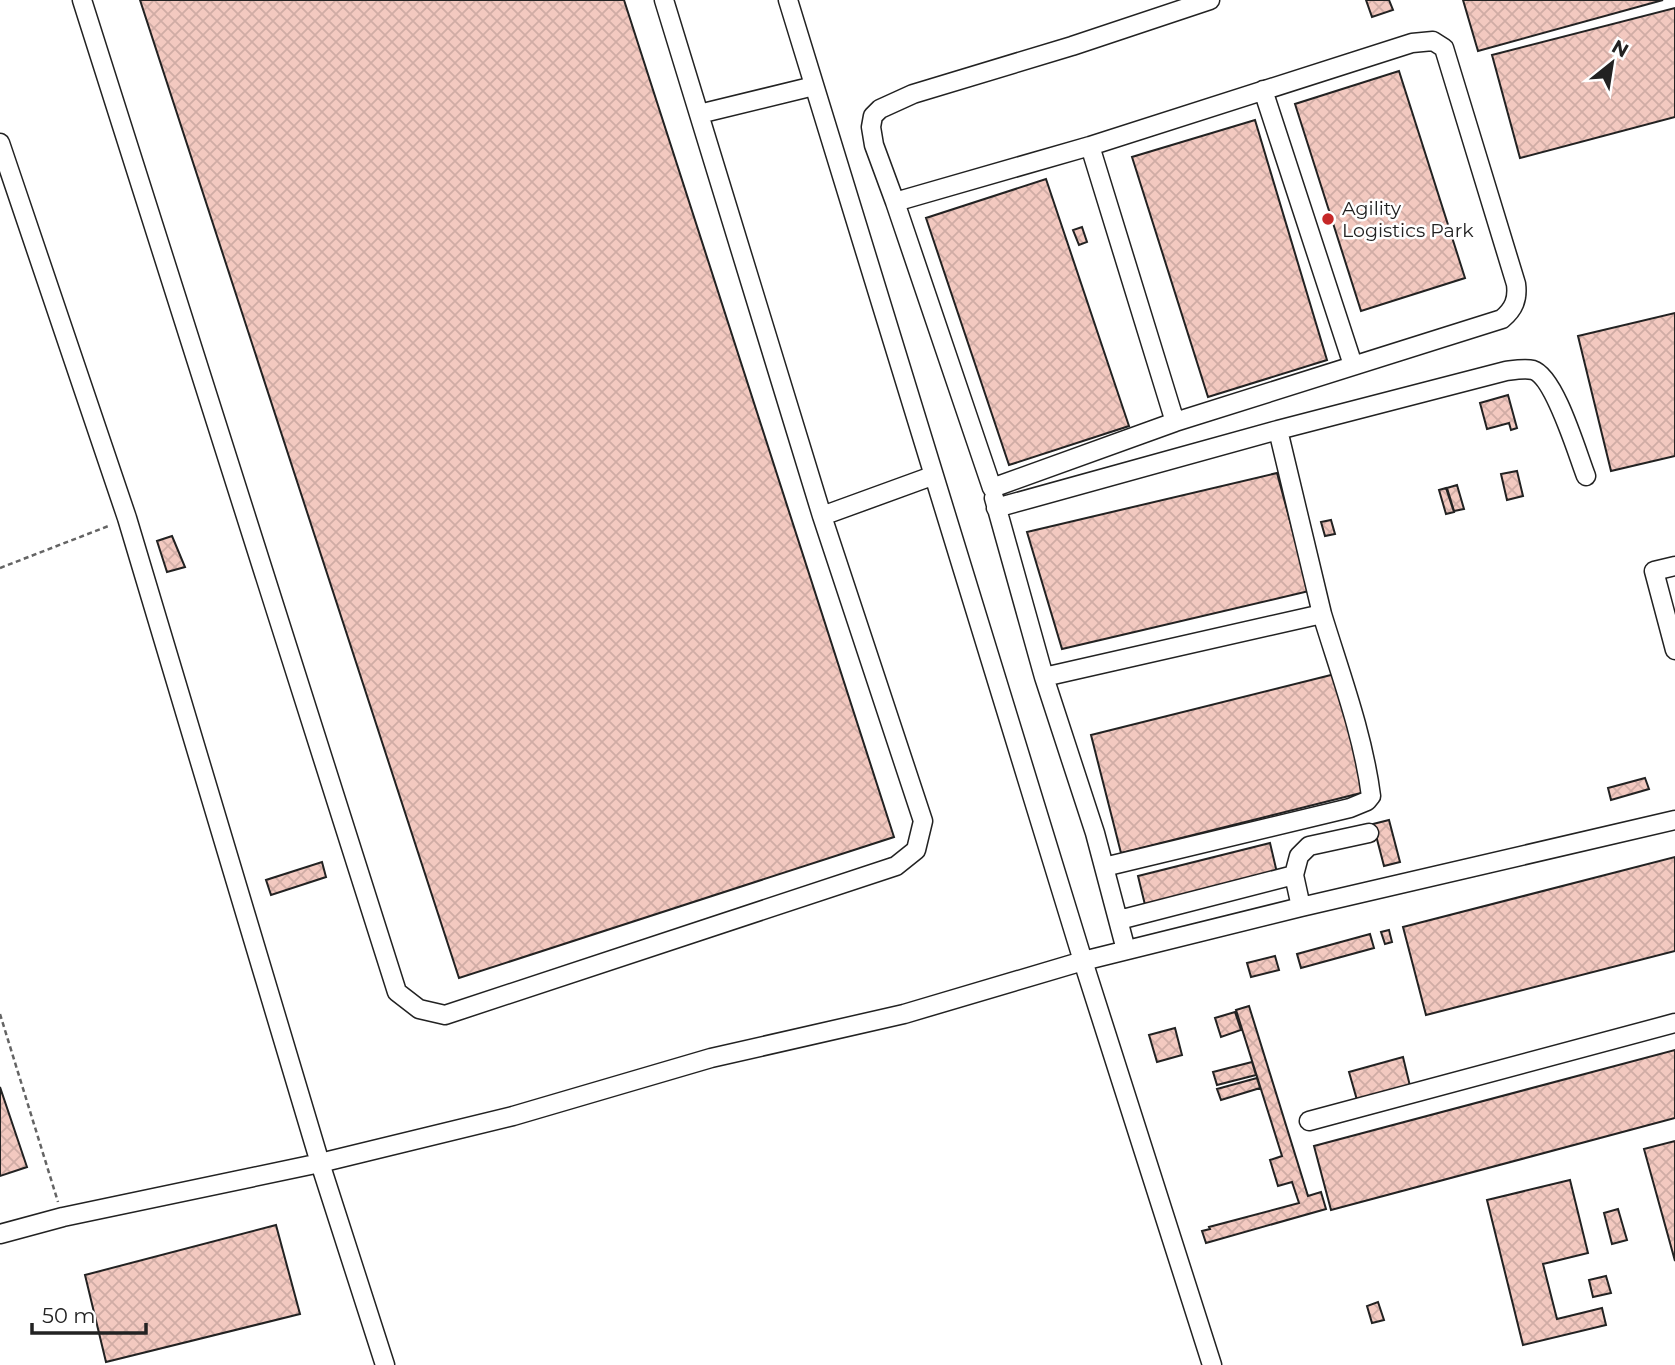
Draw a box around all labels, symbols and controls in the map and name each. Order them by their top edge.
north arrow [1577,28,1647,98]
text: N [1608,35,1633,63]
place label: Agility Logistics Park [1342,197,1474,242]
marker: Agility Logistics Park [1320,211,1336,227]
scale bar [32,1292,145,1336]
text: 50 m [42,1303,96,1328]

